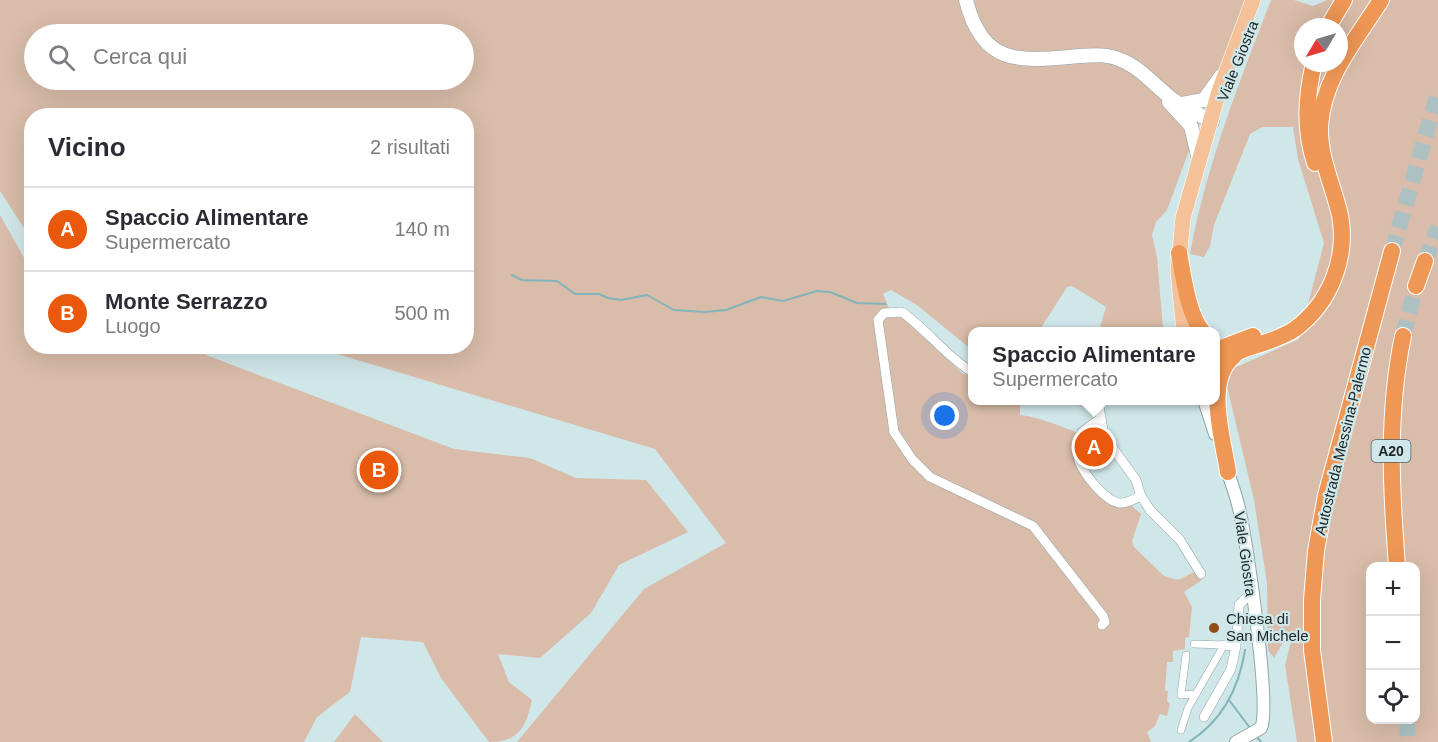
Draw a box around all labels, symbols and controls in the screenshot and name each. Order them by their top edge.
street label: Viale Giostra [1214,17,1262,104]
north arrow [1294,18,1348,72]
search box [24,24,474,90]
icon: search [45,41,78,74]
text: Cerca qui [93,44,187,69]
text: Vicino [48,132,126,162]
text: 2 risultati [370,136,450,158]
text: Spaccio Alimentare [105,205,308,230]
text: A [60,218,75,240]
text: 140 m [394,218,450,240]
text: Supermercato [105,231,231,253]
text: Monte Serrazzo [105,289,268,314]
text: B [60,302,75,324]
text: 500 m [394,302,450,324]
text: Luogo [105,315,161,337]
popup [968,327,1220,405]
text: Spaccio Alimentare [992,342,1196,367]
street label: Autostrada Messina-Palermo [1311,345,1374,537]
text: Supermercato [992,368,1118,390]
your location [930,401,959,430]
pin: A [1074,424,1114,470]
road number: A20 [1372,440,1410,462]
pin: B [360,448,398,492]
street label: Viale Giostra [1231,510,1260,598]
map controls [1366,562,1420,724]
button: + [1366,562,1420,616]
place label: Chiesa di San Michele [1226,610,1309,644]
button: − [1366,616,1420,670]
marker: Chiesa di San Michele [1207,621,1221,635]
button: locate [1366,670,1420,724]

